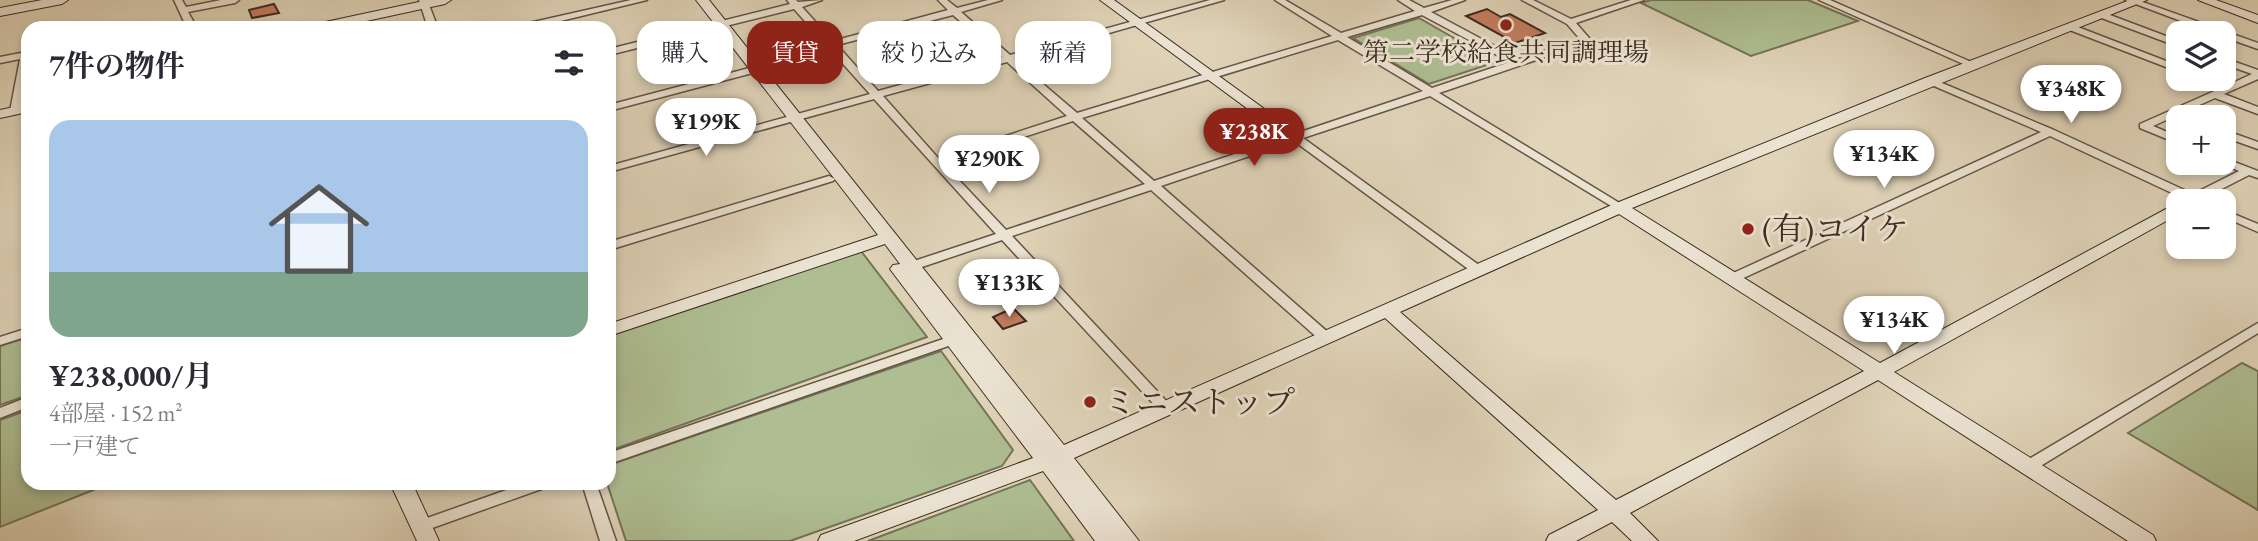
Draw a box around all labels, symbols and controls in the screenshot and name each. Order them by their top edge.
marker: 第二学校給食共同調理場 [1498,17,1514,33]
chip: 購入 [637,21,733,84]
chip: 賃貸 [747,21,843,84]
chip: 絞り込み [857,21,1001,84]
chip: 新着 [1015,21,1111,84]
map controls [2166,21,2236,259]
button: layers [2166,21,2236,91]
place label: 第二学校給食共同調理場 [1363,35,1649,69]
icon: filters [550,44,588,82]
text: 7件の物件 [49,46,185,85]
pin: ¥348K [2022,66,2120,125]
text: ¥348K [2036,73,2106,103]
pin: ¥199K [657,99,755,158]
button: + [2166,105,2236,175]
text: ¥199K [671,106,741,136]
pin: ¥238K [1205,108,1303,168]
text: ¥238K [1219,116,1289,146]
pin: ¥134K [1835,130,1933,190]
pin: ¥290K [940,136,1038,195]
text: ¥134K [1849,138,1919,168]
text: ¥290K [954,143,1024,173]
icon: home [256,166,382,292]
button: − [2166,189,2236,259]
place label: (有)コイケ [1762,208,1909,250]
marker: (有)コイケ [1740,221,1756,237]
pin: ¥133K [960,260,1058,319]
text: ¥133K [974,267,1044,297]
pin: ¥134K [1845,296,1943,356]
text: ¥134K [1859,304,1929,334]
text: ¥238,000/月 [49,356,213,395]
place label: ミニストップ [1104,381,1295,423]
marker: ミニストップ [1082,394,1098,410]
text: 4部屋 · 152 m² [49,398,182,428]
text: 一戸建て [49,431,141,461]

